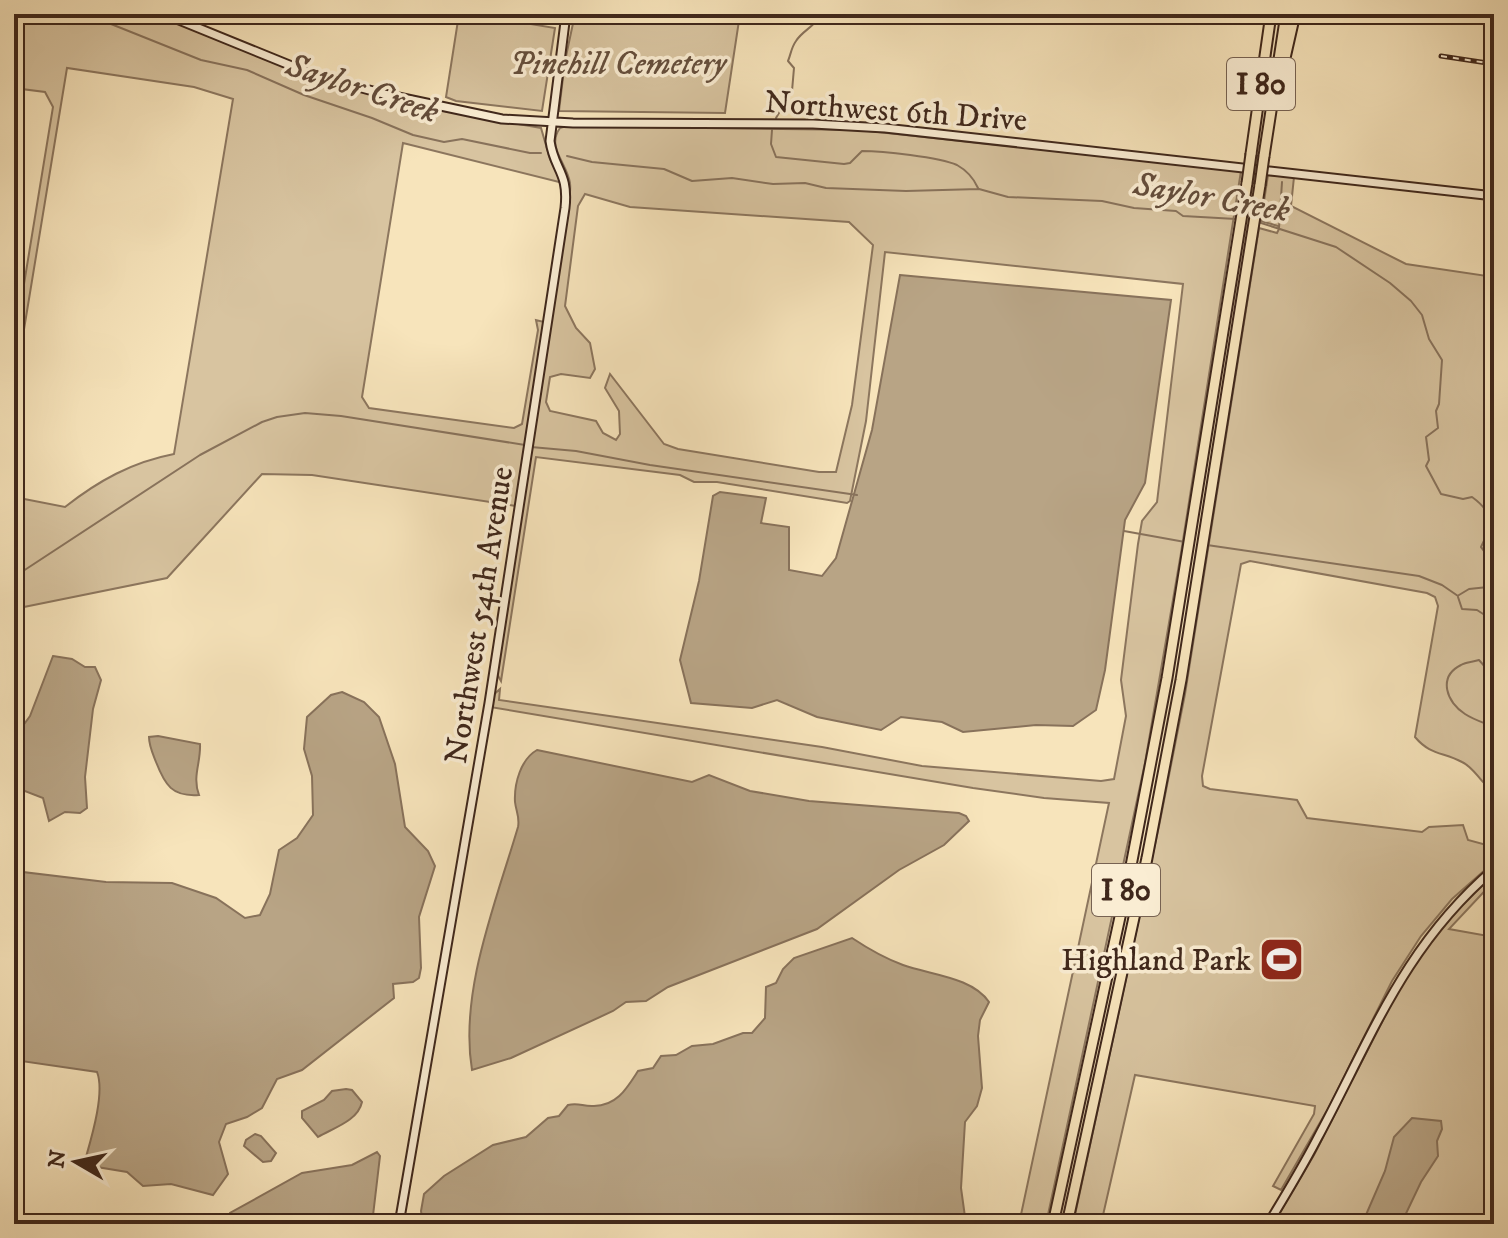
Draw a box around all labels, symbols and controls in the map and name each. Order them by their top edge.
water label: Saylor Creek [280,44,445,134]
park label: Pinehill Cemetery [510,45,729,85]
road number: I 80 [1227,58,1295,110]
street label: Northwest 6th Drive [763,83,1028,141]
water label: Saylor Creek [1129,163,1294,233]
street label: Northwest 54th Avenue [437,464,523,767]
road number: I 80 [1092,864,1160,916]
sports icon: Highland Park [1258,935,1306,983]
place label: Highland Park [1061,941,1251,981]
north arrow [36,1122,116,1202]
text: N [43,1148,72,1170]

